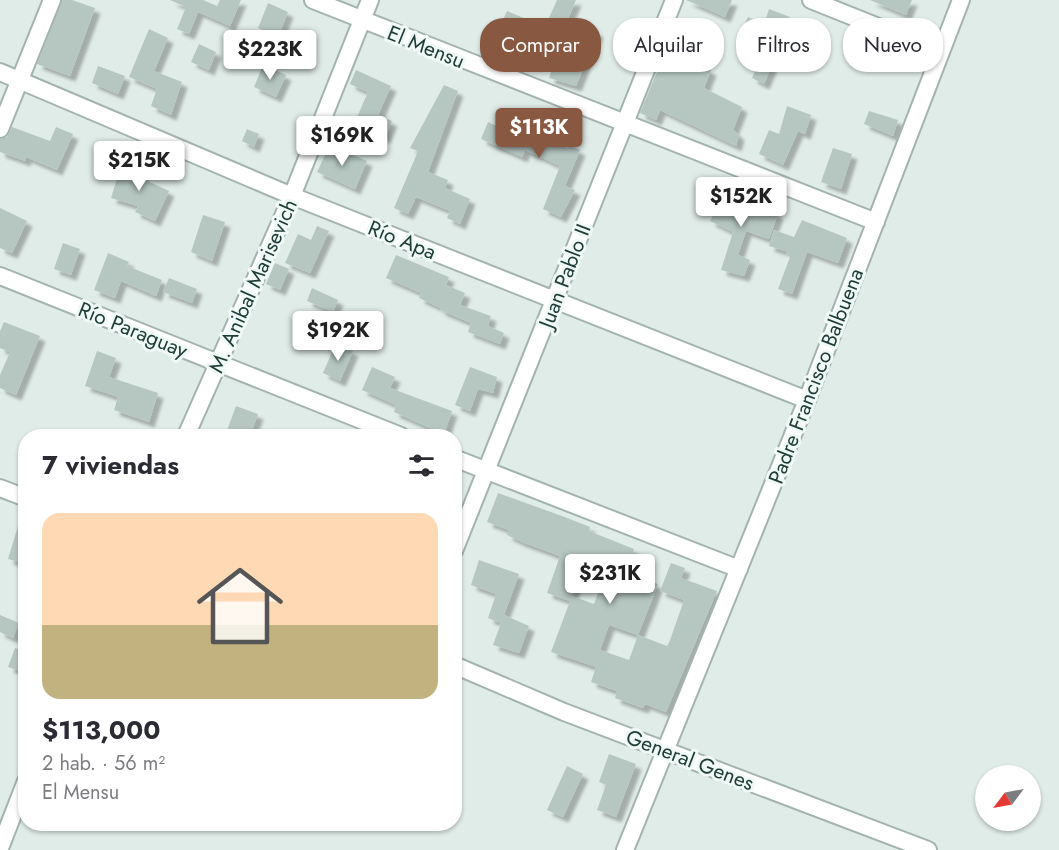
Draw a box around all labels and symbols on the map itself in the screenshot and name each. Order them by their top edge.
street label: El Mensu [383,18,469,76]
pin: $223K [228,30,312,81]
pin: $113K [497,108,581,159]
pin: $169K [300,116,384,167]
pin: $215K [97,141,181,192]
pin: $152K [699,177,783,228]
street label: M. Anibal Marisevich [201,194,305,378]
street label: Río Apa [364,213,440,267]
street label: Juan Pablo II [530,220,599,335]
street label: Padre Francisco Balbuena [761,264,871,488]
street label: Río Paraguay [74,294,193,366]
pin: $192K [296,311,380,362]
pin: $231K [568,554,652,605]
street label: General Genes [622,722,758,798]
north arrow [975,765,1041,831]

